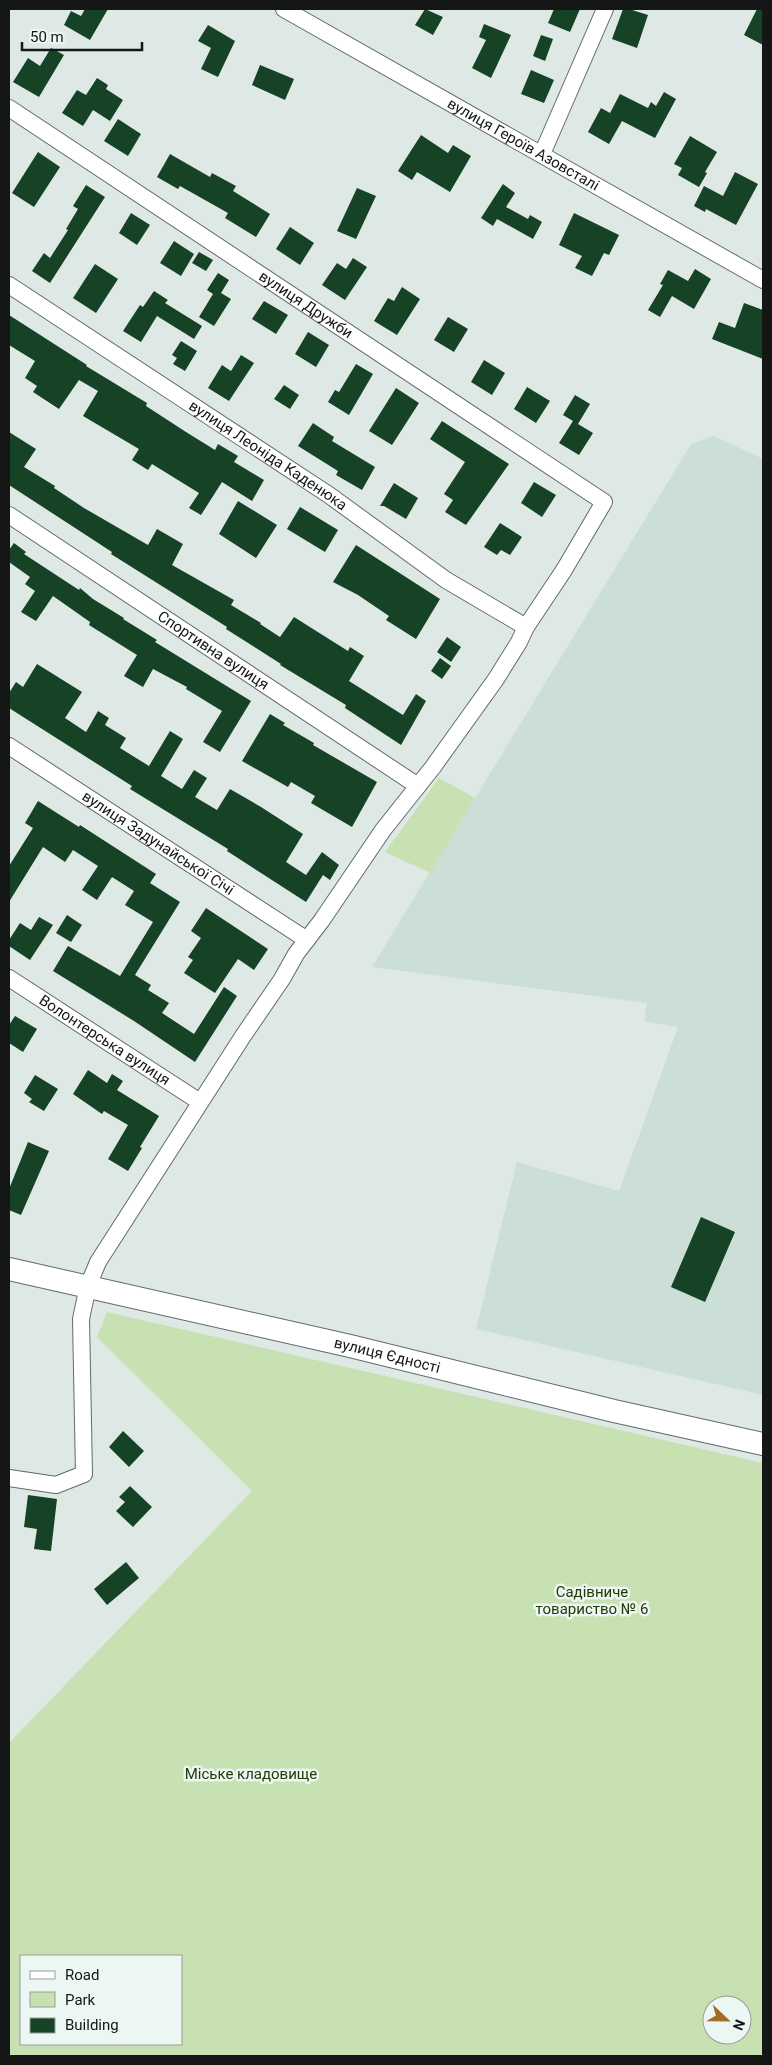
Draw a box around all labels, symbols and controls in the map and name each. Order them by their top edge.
scale bar [22,20,142,52]
text: 50 m [30,28,64,46]
street label: вулиця Героїв Азовсталі [444,94,602,194]
street label: вулиця Дружби [256,267,356,342]
street label: вулиця Леоніда Каденюка [185,397,351,514]
street label: Спортивна вулиця [154,607,272,694]
street label: вулиця Задунайської Січі [79,787,238,899]
street label: Волонтерська вулиця [36,991,174,1089]
street label: вулиця Єдності [332,1334,442,1377]
park label: Садівниче товариство № 6 [536,1583,648,1618]
park label: Міське кладовище [185,1765,317,1783]
legend [20,1955,182,2045]
text: Road [65,1966,99,1984]
text: Park [65,1991,96,2009]
north arrow [702,1995,752,2045]
text: Building [65,2016,119,2034]
text: N [730,2017,748,2032]

